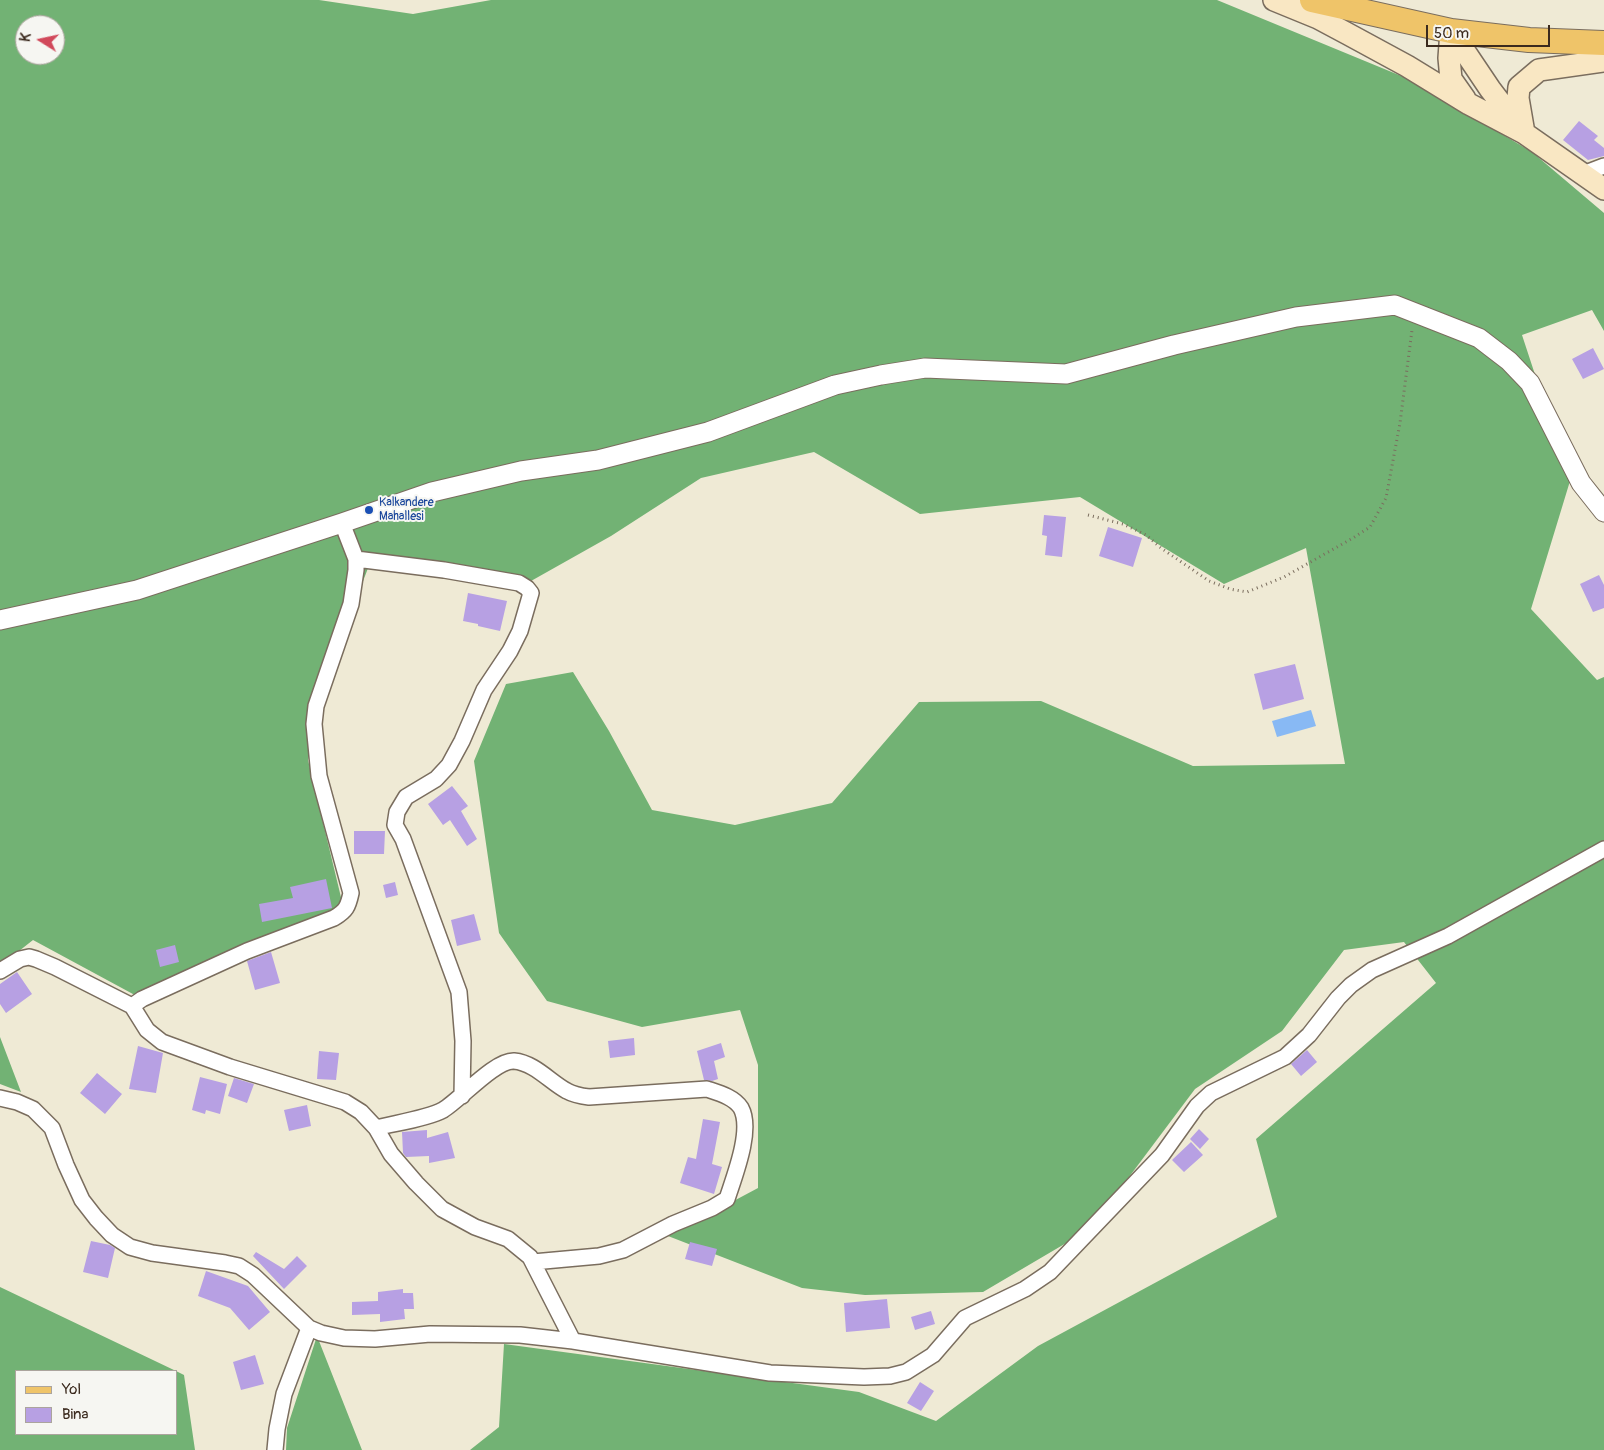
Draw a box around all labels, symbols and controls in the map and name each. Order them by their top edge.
north arrow [15,15,65,65]
scale bar [1429,15,1553,47]
text: 50 m [1434,24,1469,43]
text: K [17,32,35,43]
place label: Kalkandere Mahallesi [379,496,434,524]
marker: Kalkandere Mahallesi [363,504,375,516]
legend [15,1370,178,1435]
text: Yol [62,1380,81,1399]
text: Bina [62,1405,88,1424]

